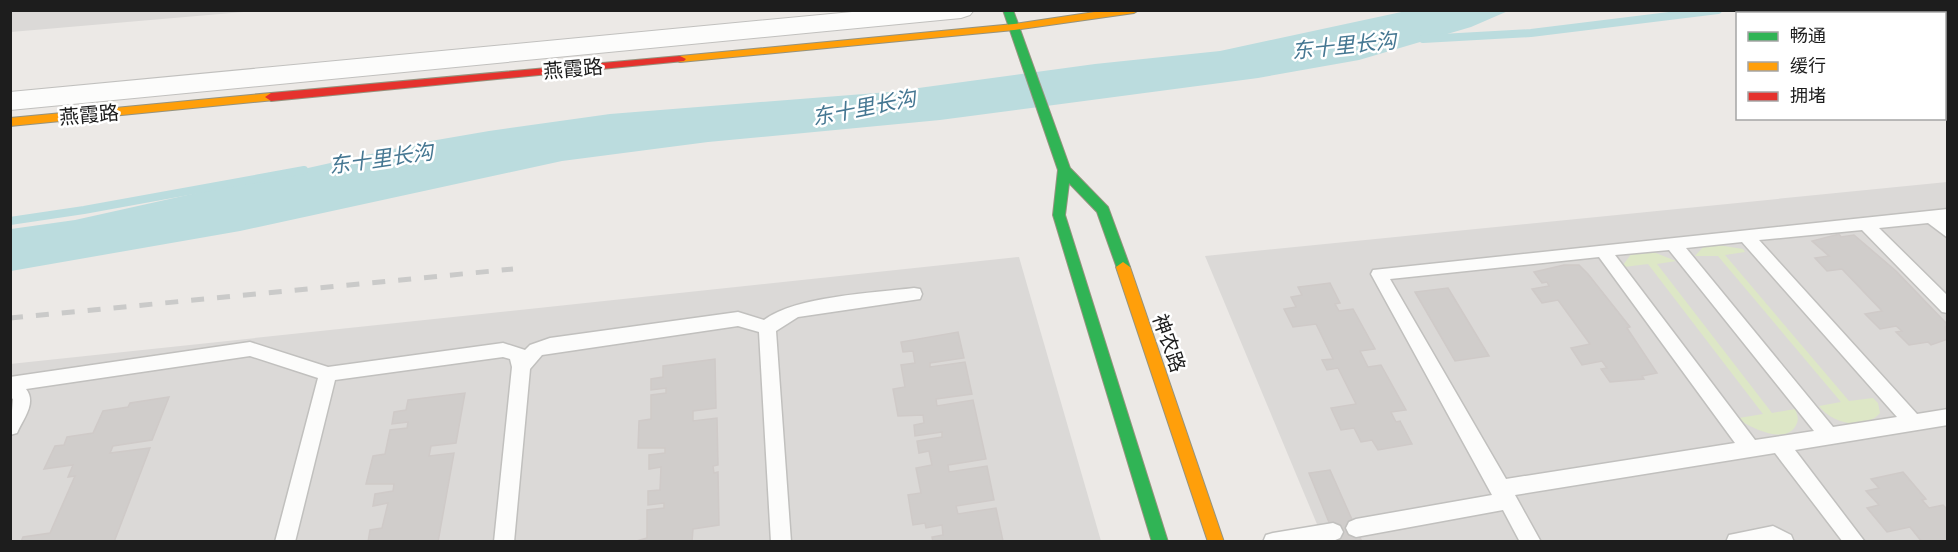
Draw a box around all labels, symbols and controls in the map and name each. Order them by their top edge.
legend [1736,12,1946,120]
text: 畅通 [1790,24,1826,46]
water label: 东十里长沟 [1290,26,1399,62]
street label: 燕霞路 [542,53,604,83]
text: 缓行 [1790,54,1826,76]
water label: 东十里长沟 [810,84,920,129]
text: 拥堵 [1790,84,1826,106]
street label: 燕霞路 [58,99,120,129]
water label: 东十里长沟 [327,138,437,177]
street label: 神农路 [1149,310,1191,375]

